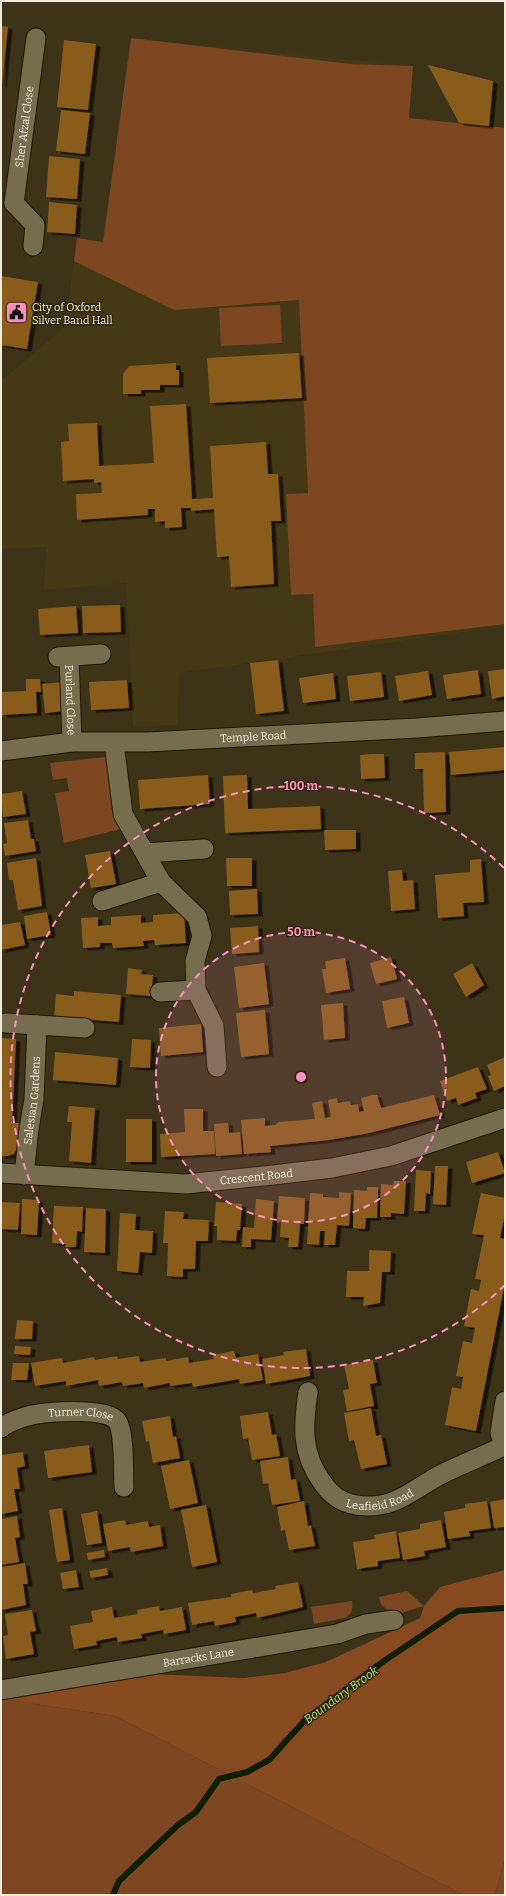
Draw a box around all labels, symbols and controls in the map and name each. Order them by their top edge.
street label: Sher Afzal Close [12,85,36,168]
public building icon: City of Oxford Silver Band Hall [4,300,30,326]
place label: City of Oxford Silver Band Hall [32,301,113,327]
street label: Purland Close [63,665,78,735]
street label: Temple Road [220,728,287,745]
text: 100 m [284,779,319,793]
text: 50 m [287,925,315,939]
street label: Salesian Gardens [21,1056,42,1145]
centre of rings [294,1070,308,1084]
street label: Crescent Road [219,1166,294,1187]
street label: Turner Close [48,1405,116,1423]
street label: Leafield Road [345,1486,416,1513]
street label: Barracks Lane [162,1645,235,1669]
water label: Boundary Brook [301,1663,381,1727]

